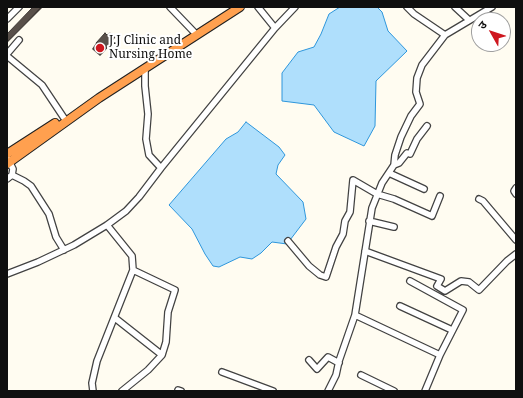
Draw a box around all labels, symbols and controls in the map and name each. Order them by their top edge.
north arrow [471,12,511,52]
text: उ [474,18,490,32]
place label: J.J Clinic and Nursing Home [109,34,192,62]
marker: J.J Clinic and Nursing Home [94,42,106,54]

